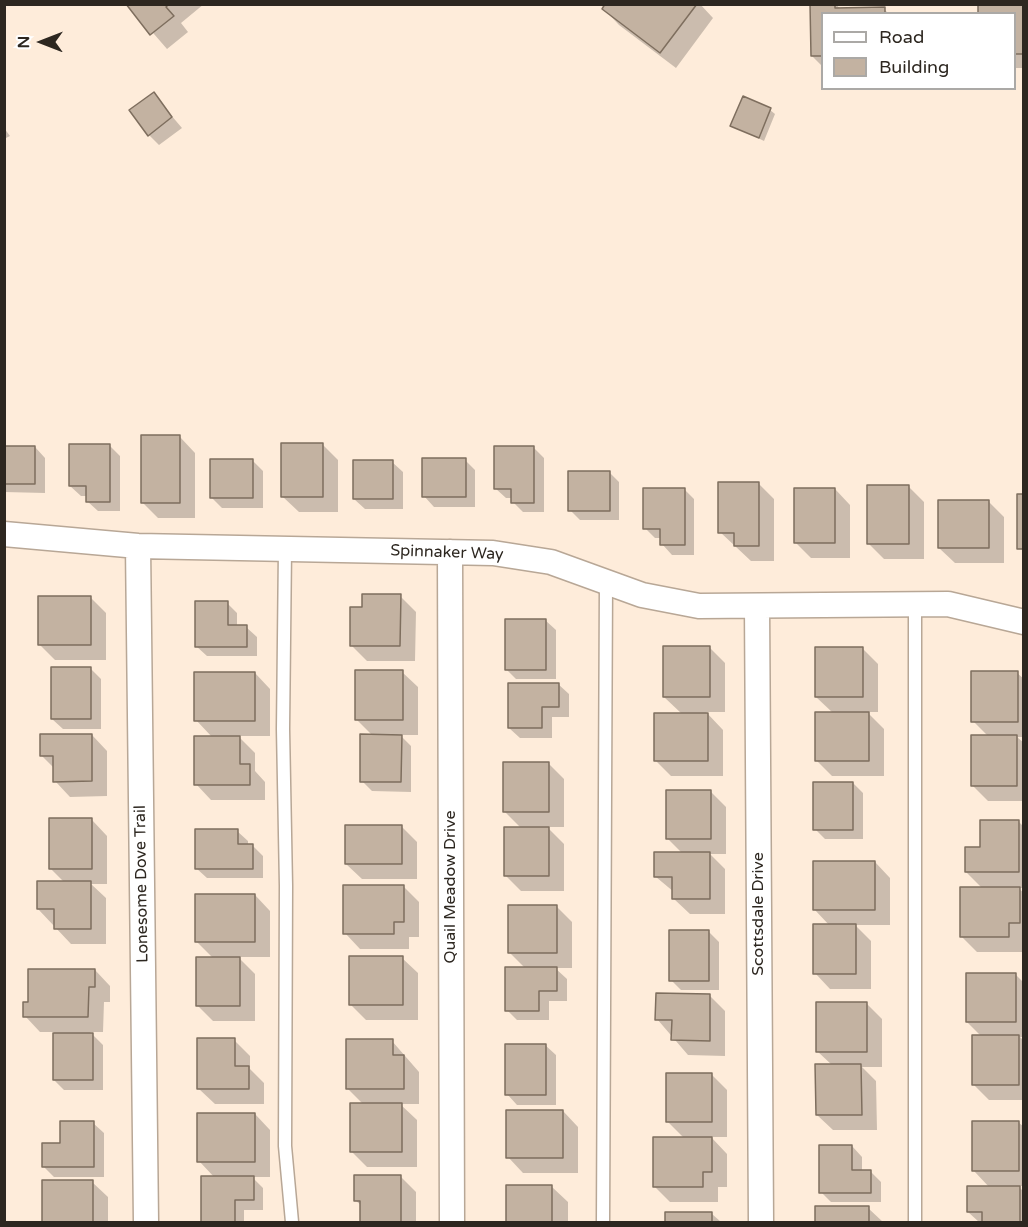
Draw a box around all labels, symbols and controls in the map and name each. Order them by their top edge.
north arrow [12,12,72,72]
legend [821,12,1016,90]
text: Road [879,26,924,48]
text: N [14,36,34,48]
text: Building [879,56,949,78]
street label: Spinnaker Way [390,541,504,565]
street label: Lonesome Dove Trail [131,805,153,963]
street label: Quail Meadow Drive [441,811,461,963]
street label: Scottsdale Drive [749,852,769,976]

